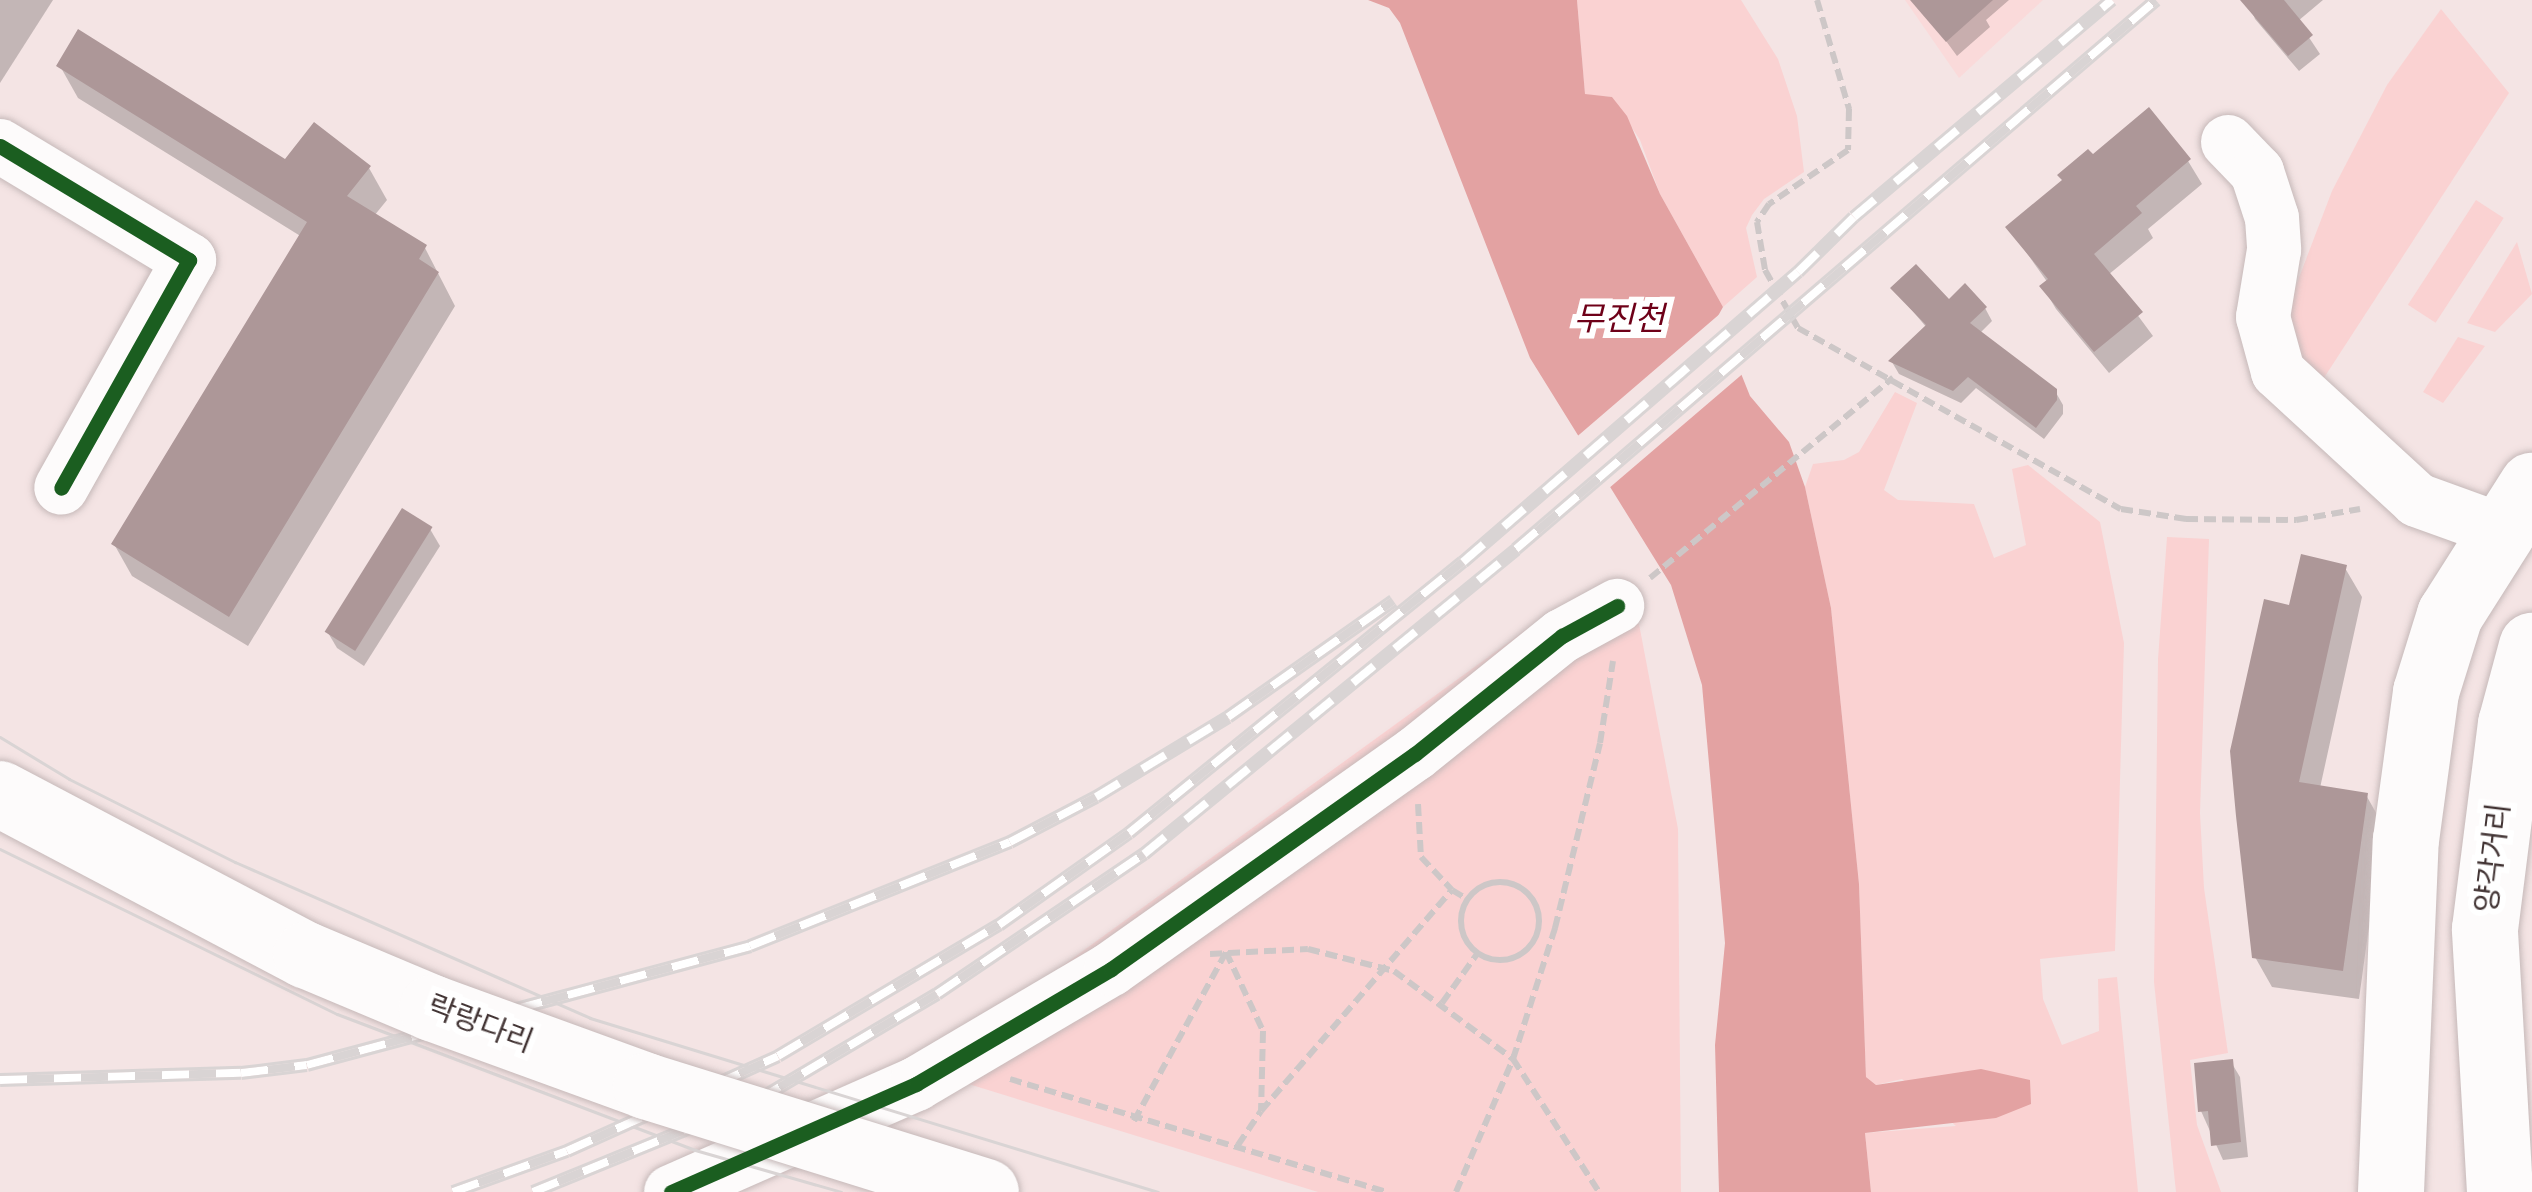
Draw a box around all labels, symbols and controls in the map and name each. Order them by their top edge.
water label: 무진천 [1573,300,1665,340]
street label: 양각거리 [2469,801,2519,915]
street label: 락랑다리 [422,988,538,1062]

